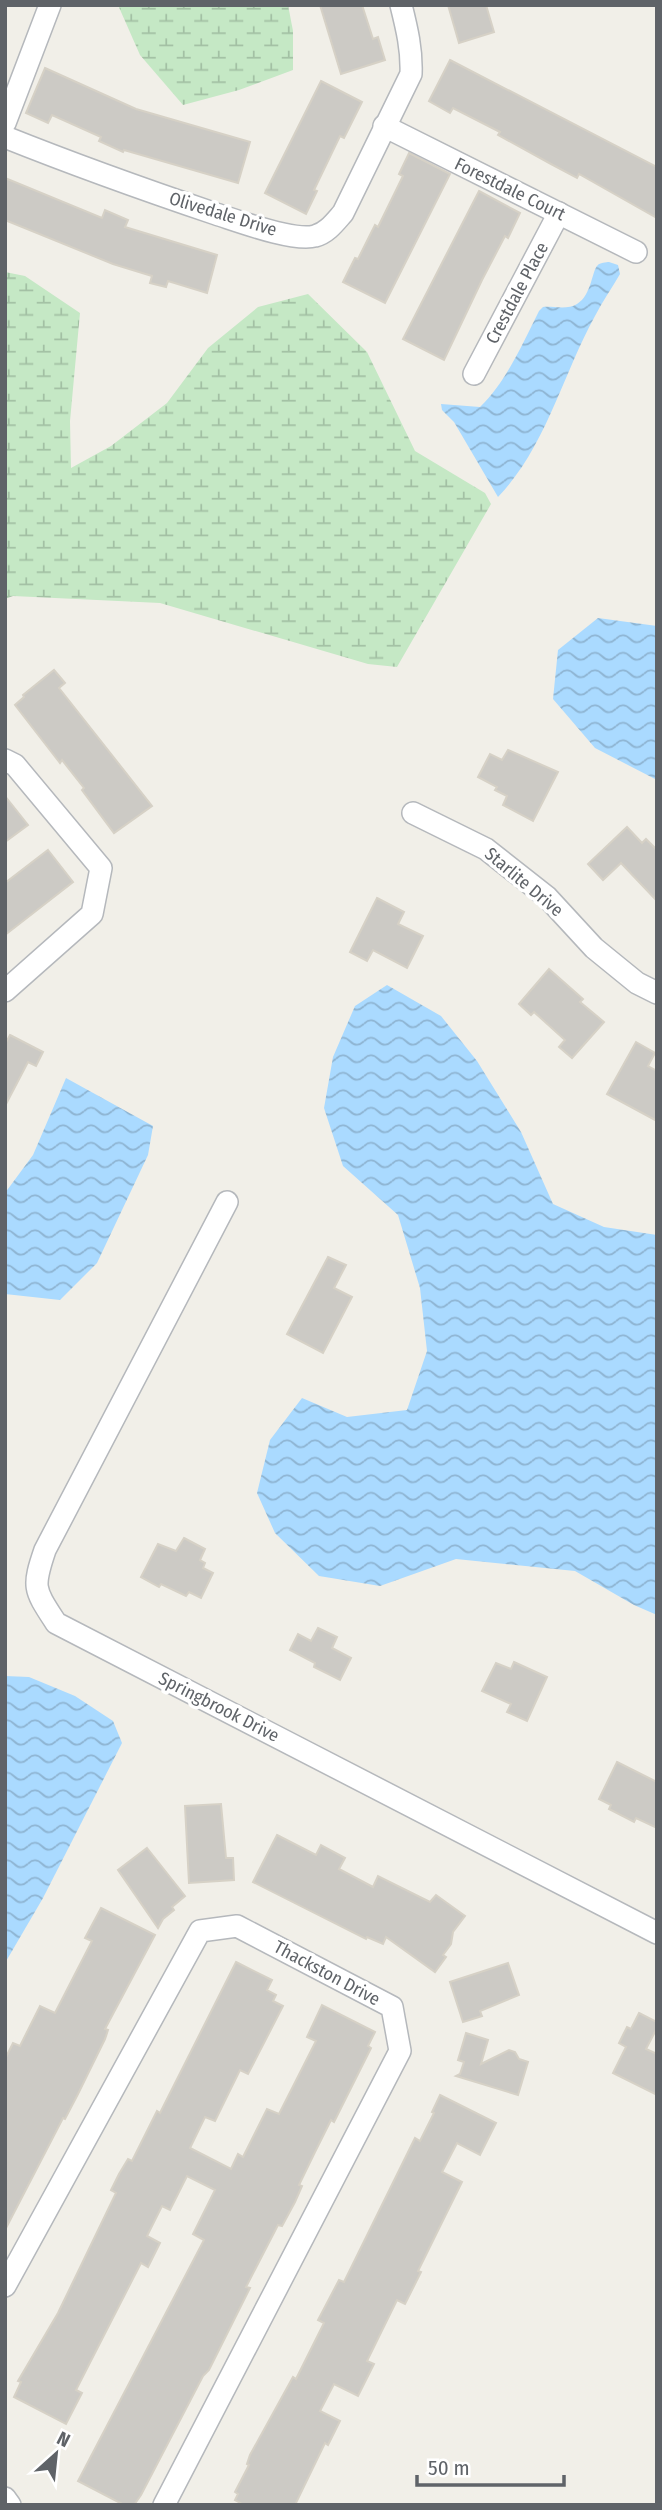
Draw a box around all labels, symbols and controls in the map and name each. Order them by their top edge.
street label: Forestdale Court [451,153,569,225]
street label: Olivedale Drive [166,187,280,241]
street label: Crestdale Place [481,238,553,348]
street label: Starlite Drive [480,843,568,921]
street label: Springbrook Drive [155,1667,283,1747]
street label: Thackston Drive [270,1936,384,2010]
north arrow [21,2419,91,2489]
text: N [53,2426,74,2452]
scale bar [417,2444,564,2488]
text: 50 m [428,2455,470,2481]

